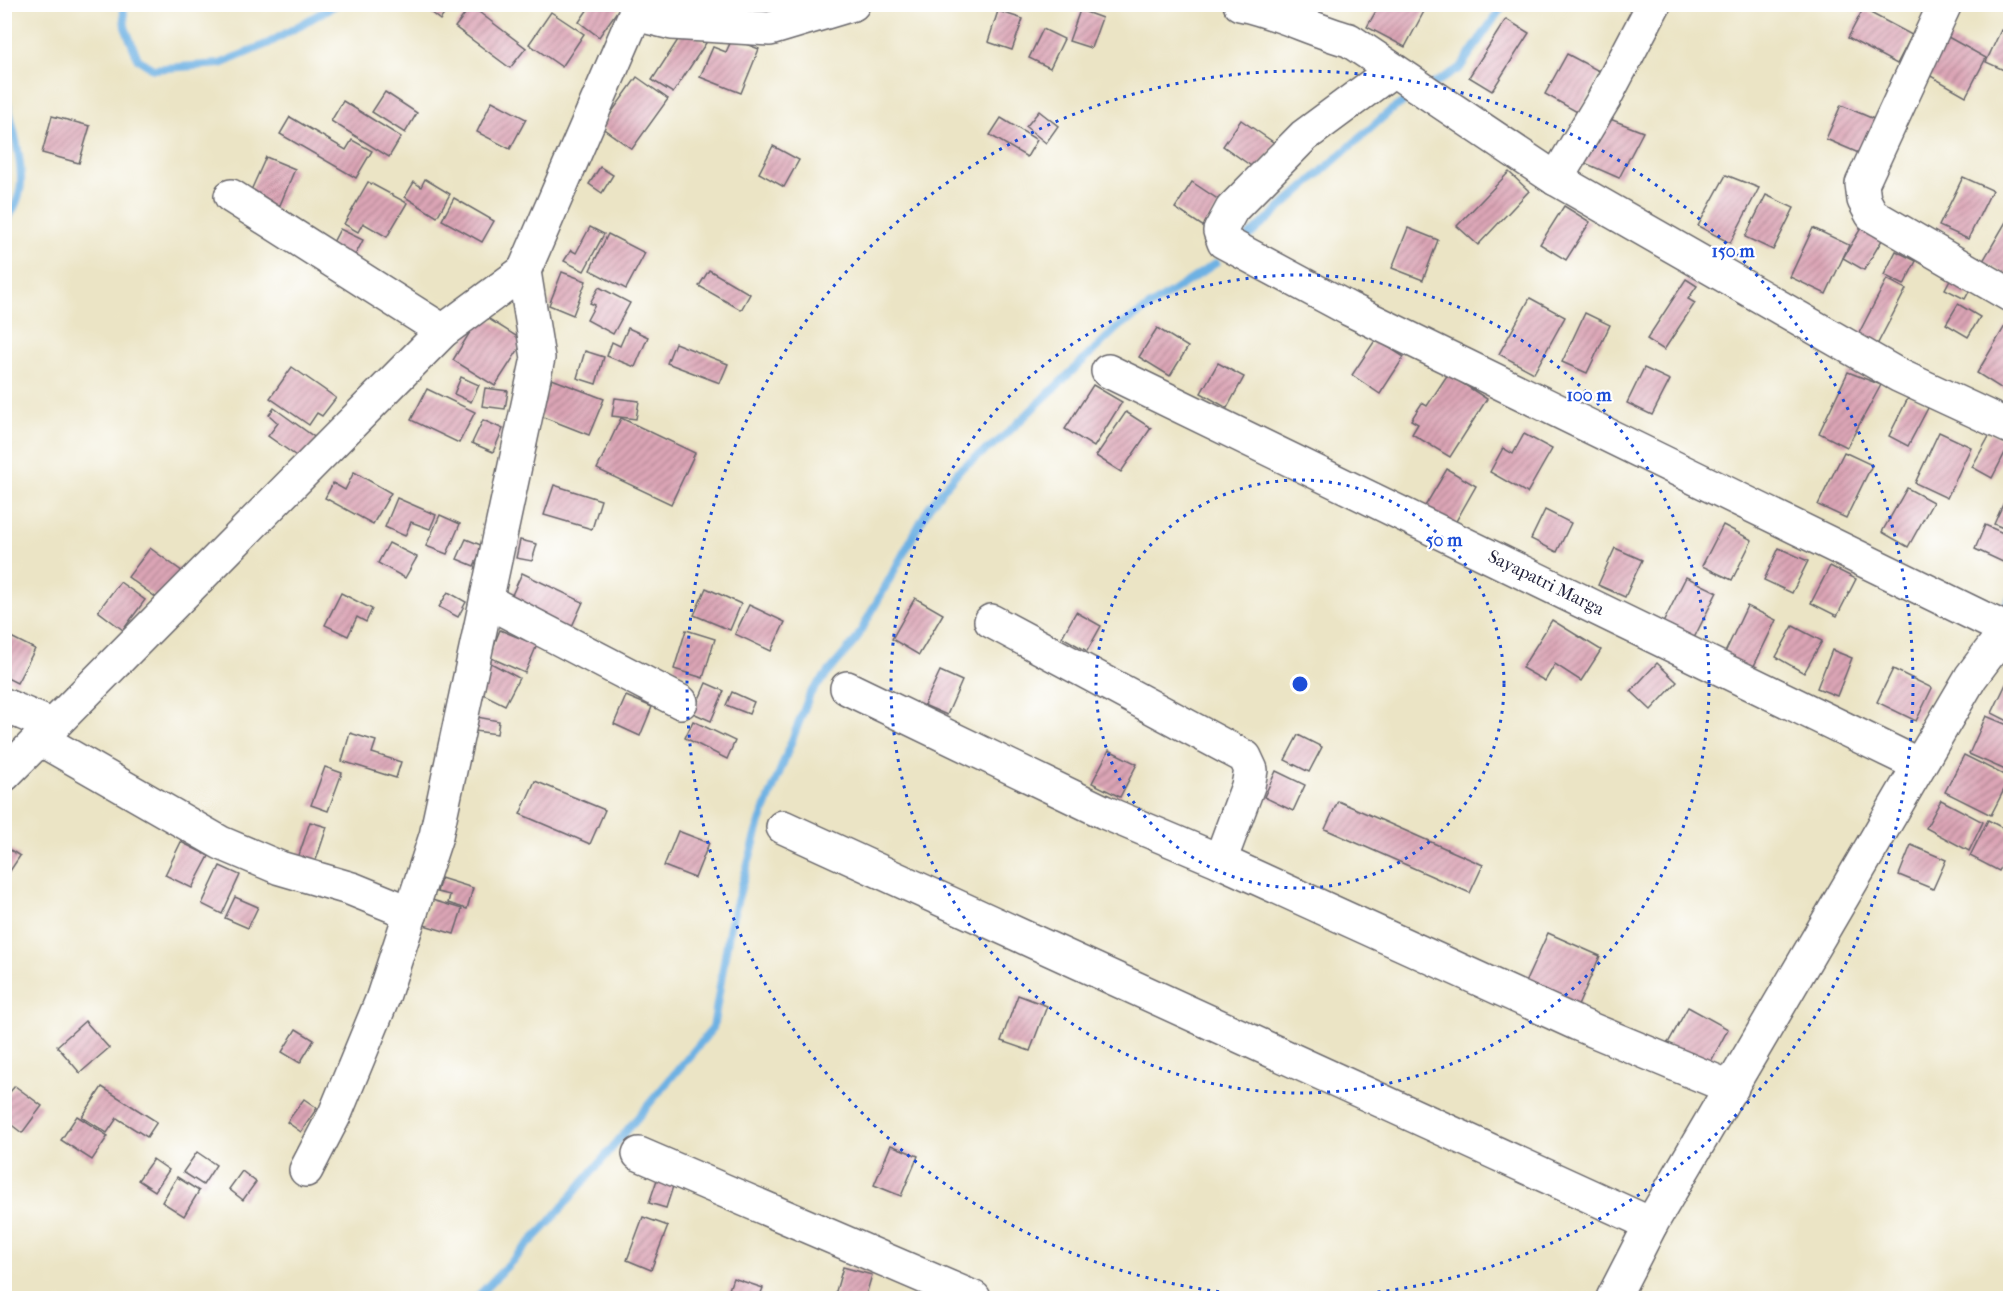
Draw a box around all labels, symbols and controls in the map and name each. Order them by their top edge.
text: 150 m [1712,241,1755,262]
text: 100 m [1566,385,1613,406]
text: 50 m [1426,530,1463,551]
street label: Sayapatri Marga [1484,546,1608,621]
centre of rings [1290,674,1310,694]

